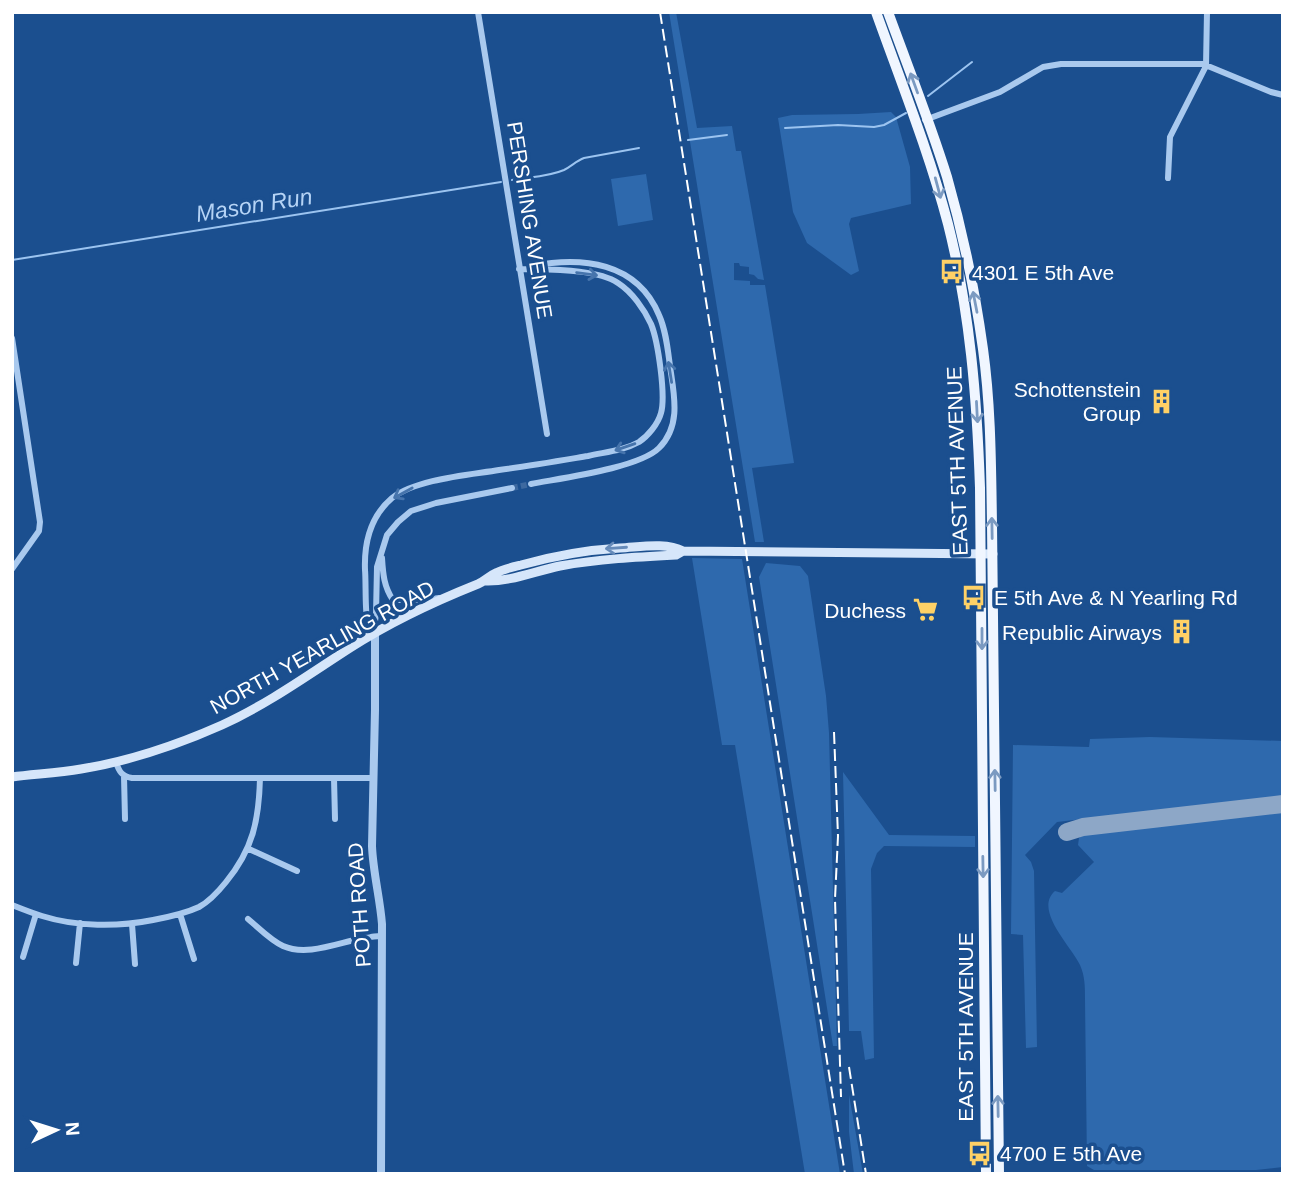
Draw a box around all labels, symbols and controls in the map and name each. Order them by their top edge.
one-way arrow [907,73,919,95]
street label: PERSHING AVENUE [503,120,557,320]
one-way arrow [932,177,945,199]
water label: Mason Run [194,183,314,227]
bus stop icon: 4301 E 5th Ave [938,258,966,286]
place label: 4301 E 5th Ave [972,261,1114,284]
one-way arrow [576,267,598,280]
one-way arrow [968,291,981,314]
one-way arrow [664,361,677,384]
street label: EAST 5TH AVENUE [942,366,972,556]
place label: Schottenstein Group [1014,378,1141,425]
building icon: Schottenstein Group [1147,387,1175,415]
one-way arrow [971,400,984,423]
one-way arrow [614,442,636,454]
one-way arrow [393,487,414,500]
one-way arrow [985,517,999,540]
one-way arrow [605,542,628,555]
street label: NORTH YEARLING ROAD [206,576,438,718]
bus stop icon: E 5th Ave & N Yearling Rd [960,583,988,611]
place label: E 5th Ave & N Yearling Rd [994,586,1238,609]
supermarket icon: Duchess [912,596,940,624]
place label: Duchess [824,599,906,622]
building icon: Republic Airways [1168,618,1196,646]
place label: Republic Airways [1002,621,1162,644]
one-way arrow [975,628,988,651]
one-way arrow [988,769,1002,792]
street label: POTH ROAD [343,842,375,968]
one-way arrow [976,855,990,878]
street label: EAST 5TH AVENUE [954,932,977,1122]
one-way arrow [991,1094,1005,1117]
north arrow [21,1095,91,1165]
text: N [62,1121,83,1136]
bus stop icon: 4700 E 5th Ave [966,1139,994,1167]
place label: 4700 E 5th Ave [1000,1142,1142,1165]

